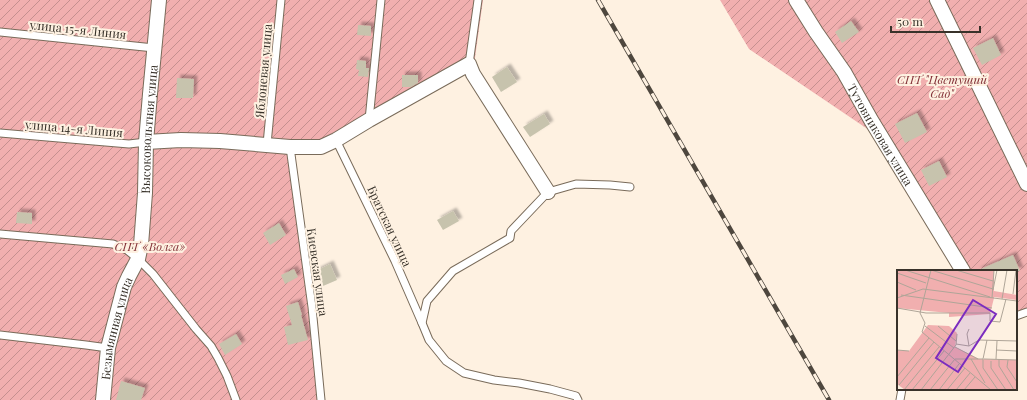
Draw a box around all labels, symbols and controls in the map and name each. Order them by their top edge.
scale bar [891,8,980,34]
text: 50 m [897,13,923,29]
street label: улица 15-я Линия [28,16,128,42]
street label: Яблоневая улица [251,23,275,120]
street label: Высоковольтная улица [137,64,161,194]
park label: СНТ "Цветущий Сад" [897,71,987,101]
street label: Тутовниковая улица [844,81,917,188]
street label: улица 14-я Линия [23,116,124,140]
street label: Братская улица [364,183,416,269]
street label: Киевская улица [304,227,332,317]
park label: СНТ «Волга» [114,238,186,254]
inset map [897,270,1017,390]
street label: Безымянная улица [97,274,136,381]

